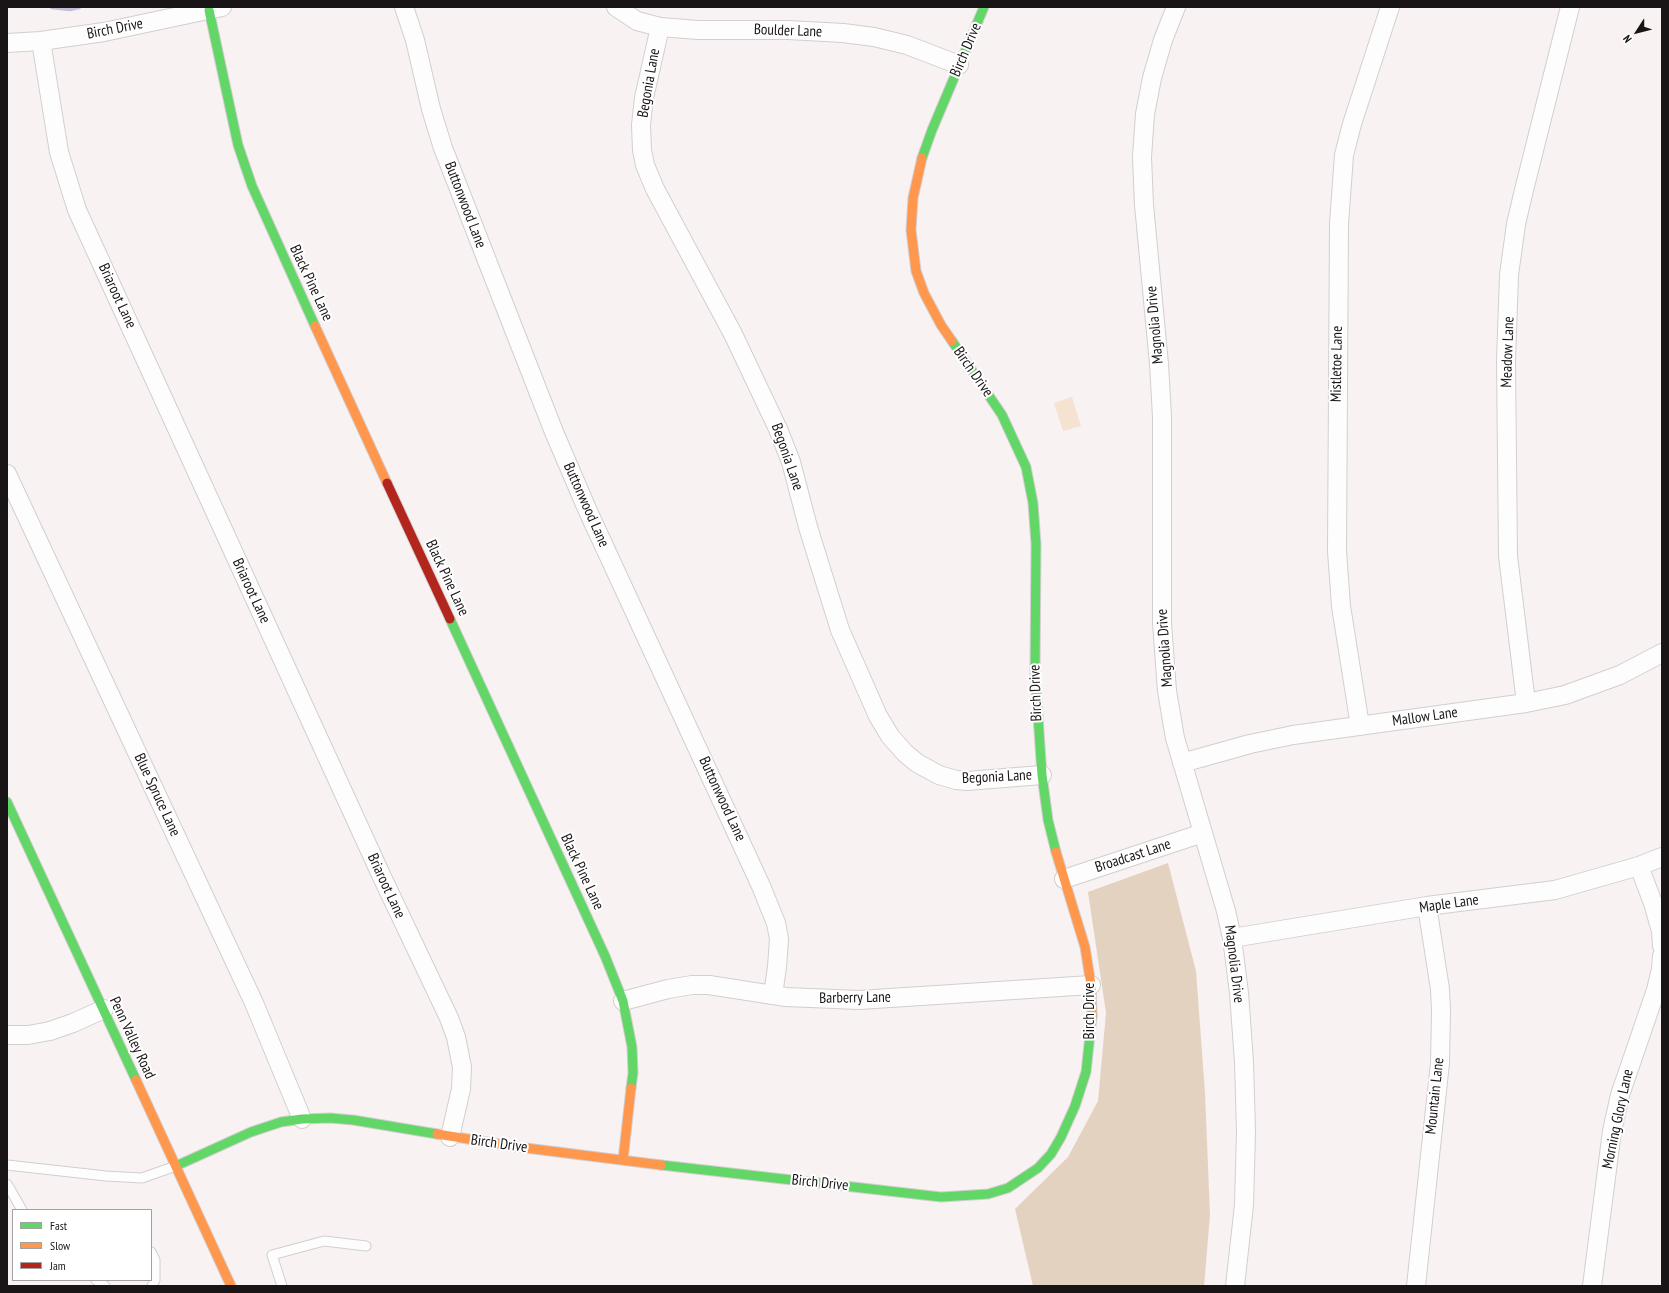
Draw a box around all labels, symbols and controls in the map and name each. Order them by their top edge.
north arrow [1617,12,1657,52]
street label: Birch Drive [85,15,145,43]
street label: Birch Drive [947,20,985,80]
street label: Boulder Lane [754,21,822,41]
text: N [1620,33,1635,46]
street label: Begonia Lane [634,47,664,119]
street label: Buttonwood Lane [440,159,490,251]
street label: Black Pine Lane [286,242,336,324]
street label: Briaroot Lane [94,261,140,331]
street label: Magnolia Drive [1143,285,1167,365]
street label: Meadow Lane [1498,316,1518,388]
street label: Mistletoe Lane [1327,326,1347,402]
street label: Birch Drive [949,344,997,400]
street label: Begonia Lane [767,421,807,493]
street label: Buttonwood Lane [559,460,613,550]
street label: Black Pine Lane [422,537,472,619]
street label: Briaroot Lane [228,556,274,626]
street label: Magnolia Drive [1153,608,1177,688]
street label: Birch Drive [1026,664,1046,722]
street label: Mallow Lane [1391,704,1459,730]
street label: Blue Spruce Lane [130,751,184,839]
street label: Buttonwood Lane [695,754,749,844]
street label: Begonia Lane [962,766,1032,788]
street label: Black Pine Lane [557,831,607,913]
street label: Broadcast Lane [1093,835,1173,877]
street label: Briaroot Lane [363,851,409,921]
street label: Maple Lane [1418,891,1480,917]
street label: Magnolia Drive [1220,924,1248,1004]
street label: Birch Drive [1081,983,1099,1039]
street label: Barberry Lane [819,988,891,1008]
street label: Penn Valley Road [105,994,159,1082]
street label: Mountain Lane [1422,1057,1448,1135]
street label: Morning Glory Lane [1599,1068,1637,1170]
street label: Birch Drive [470,1131,528,1157]
street label: Birch Drive [791,1171,849,1195]
legend [12,1209,152,1281]
text: Fast [50,1218,67,1233]
text: Slow [50,1238,70,1253]
text: Jam [50,1258,66,1273]

